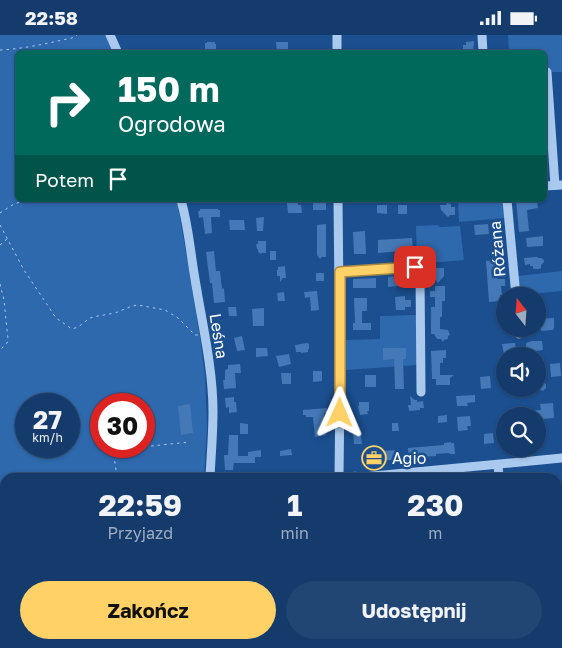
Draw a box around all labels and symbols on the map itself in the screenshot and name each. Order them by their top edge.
street label: Różana [485,220,509,278]
pin [394,246,436,288]
north arrow [496,287,546,337]
street label: Leśna [206,312,232,360]
position arrow [313,386,365,438]
speed limit sign: 30 [90,393,155,458]
office icon: Agio [361,445,387,471]
place label: Agio [392,448,426,468]

